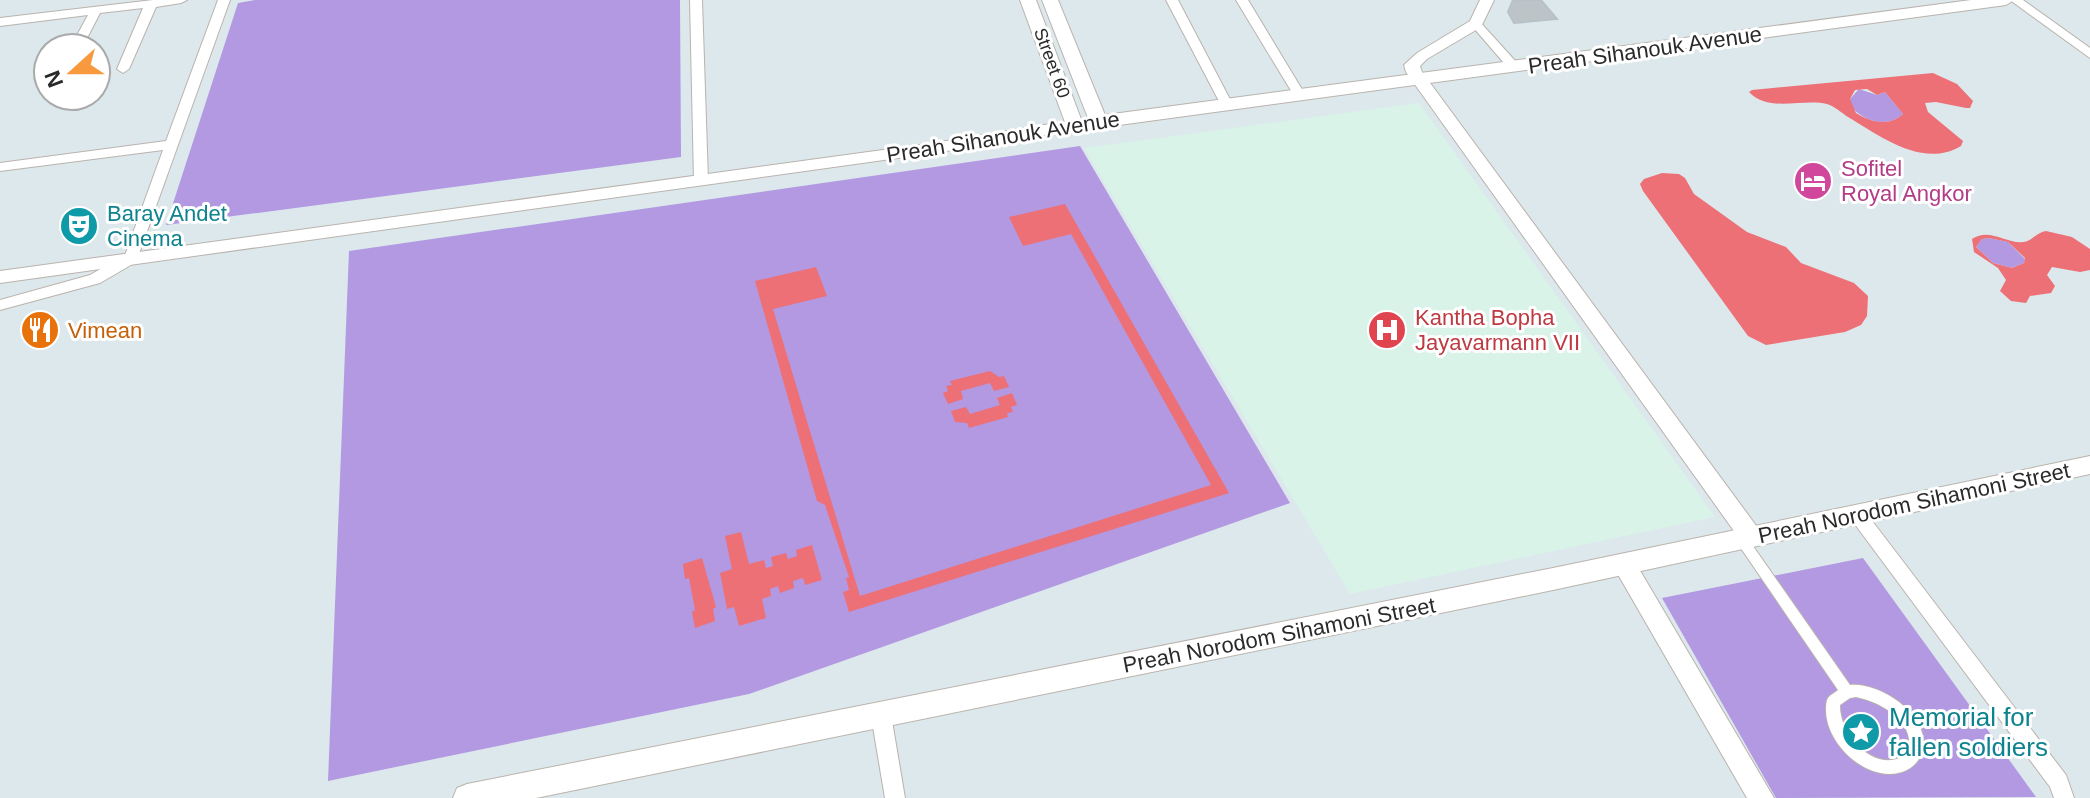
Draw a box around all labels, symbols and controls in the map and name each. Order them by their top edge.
street label: Preah Sihanouk Avenue [1527,21,1763,79]
street label: Street 60 [1030,25,1074,101]
north arrow [32,32,112,112]
text: N [39,67,68,91]
street label: Preah Sihanouk Avenue [885,106,1121,168]
place label: Sofitel Royal Angkor [1841,156,1972,206]
hotel icon: Sofitel Royal Angkor [1792,160,1834,202]
place label: Baray Andet Cinema [107,201,227,251]
theatre icon: Baray Andet Cinema [58,205,100,247]
place label: Kantha Bopha Jayavarmann VII [1415,305,1580,355]
restaurant icon: Vimean [19,309,61,351]
hospital icon: Kantha Bopha Jayavarmann VII [1366,309,1408,351]
place label: Vimean [68,318,142,343]
street label: Preah Norodom Sihamoni Street [1756,458,2072,548]
street label: Preah Norodom Sihamoni Street [1121,592,1437,678]
place label: Memorial for fallen soldiers [1889,702,2048,762]
place icon: Memorial for fallen soldiers [1840,711,1882,753]

